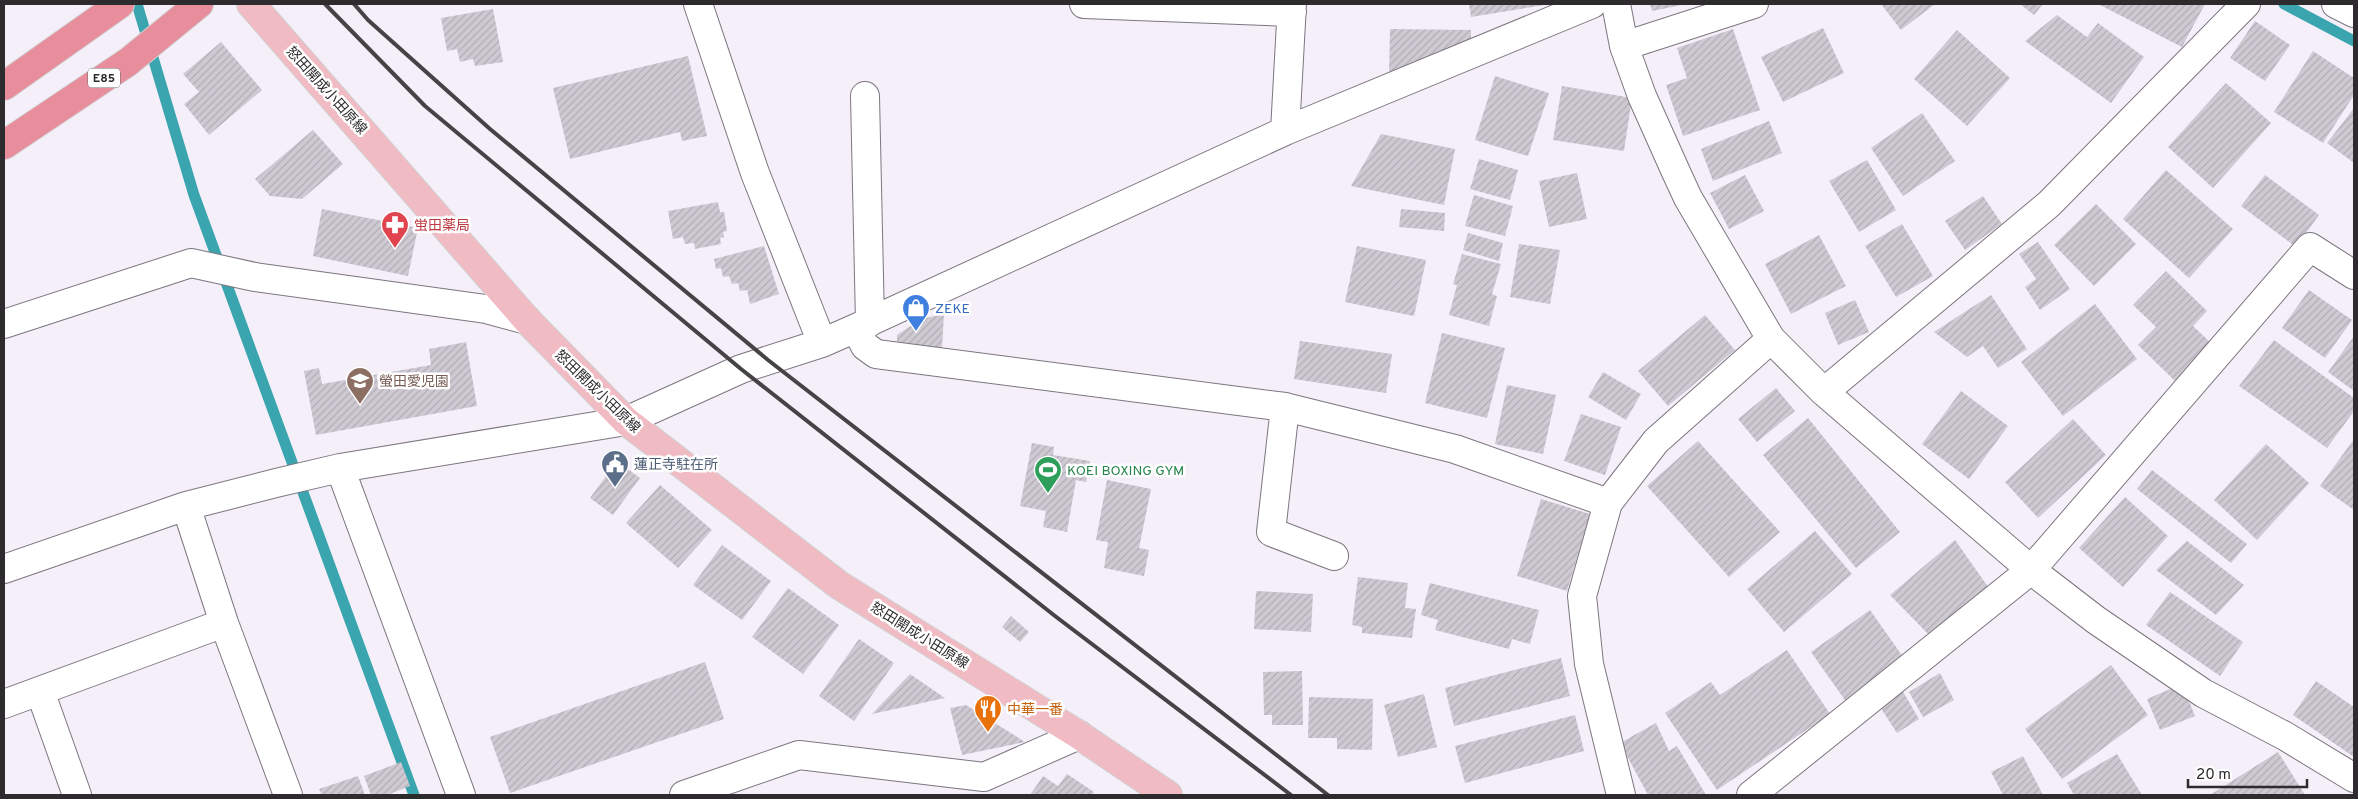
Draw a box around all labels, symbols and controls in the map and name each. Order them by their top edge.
street label: 怒田開成小田原線 [282,44,370,138]
road number: E85 [88,68,120,88]
pharmacy icon: 蛍田薬局 [380,210,410,249]
place label: 蛍田薬局 [414,218,470,235]
shop icon: ZEKE [901,293,931,332]
place label: ZEKE [935,301,970,318]
street label: 怒田開成小田原線 [551,347,643,437]
school or university icon: 螢田愛児園 [345,366,375,405]
place label: 螢田愛児園 [379,373,449,391]
public building icon: 蓮正寺駐在所 [600,449,630,488]
sports icon: KOEI BOXING GYM [1033,455,1063,494]
place label: 蓮正寺駐在所 [634,457,718,474]
place label: KOEI BOXING GYM [1067,463,1184,480]
street label: 怒田開成小田原線 [867,599,971,673]
restaurant icon: 中華一番 [973,694,1003,733]
place label: 中華一番 [1007,702,1063,719]
scale bar [2188,756,2307,788]
text: 20 m [2196,766,2231,785]

